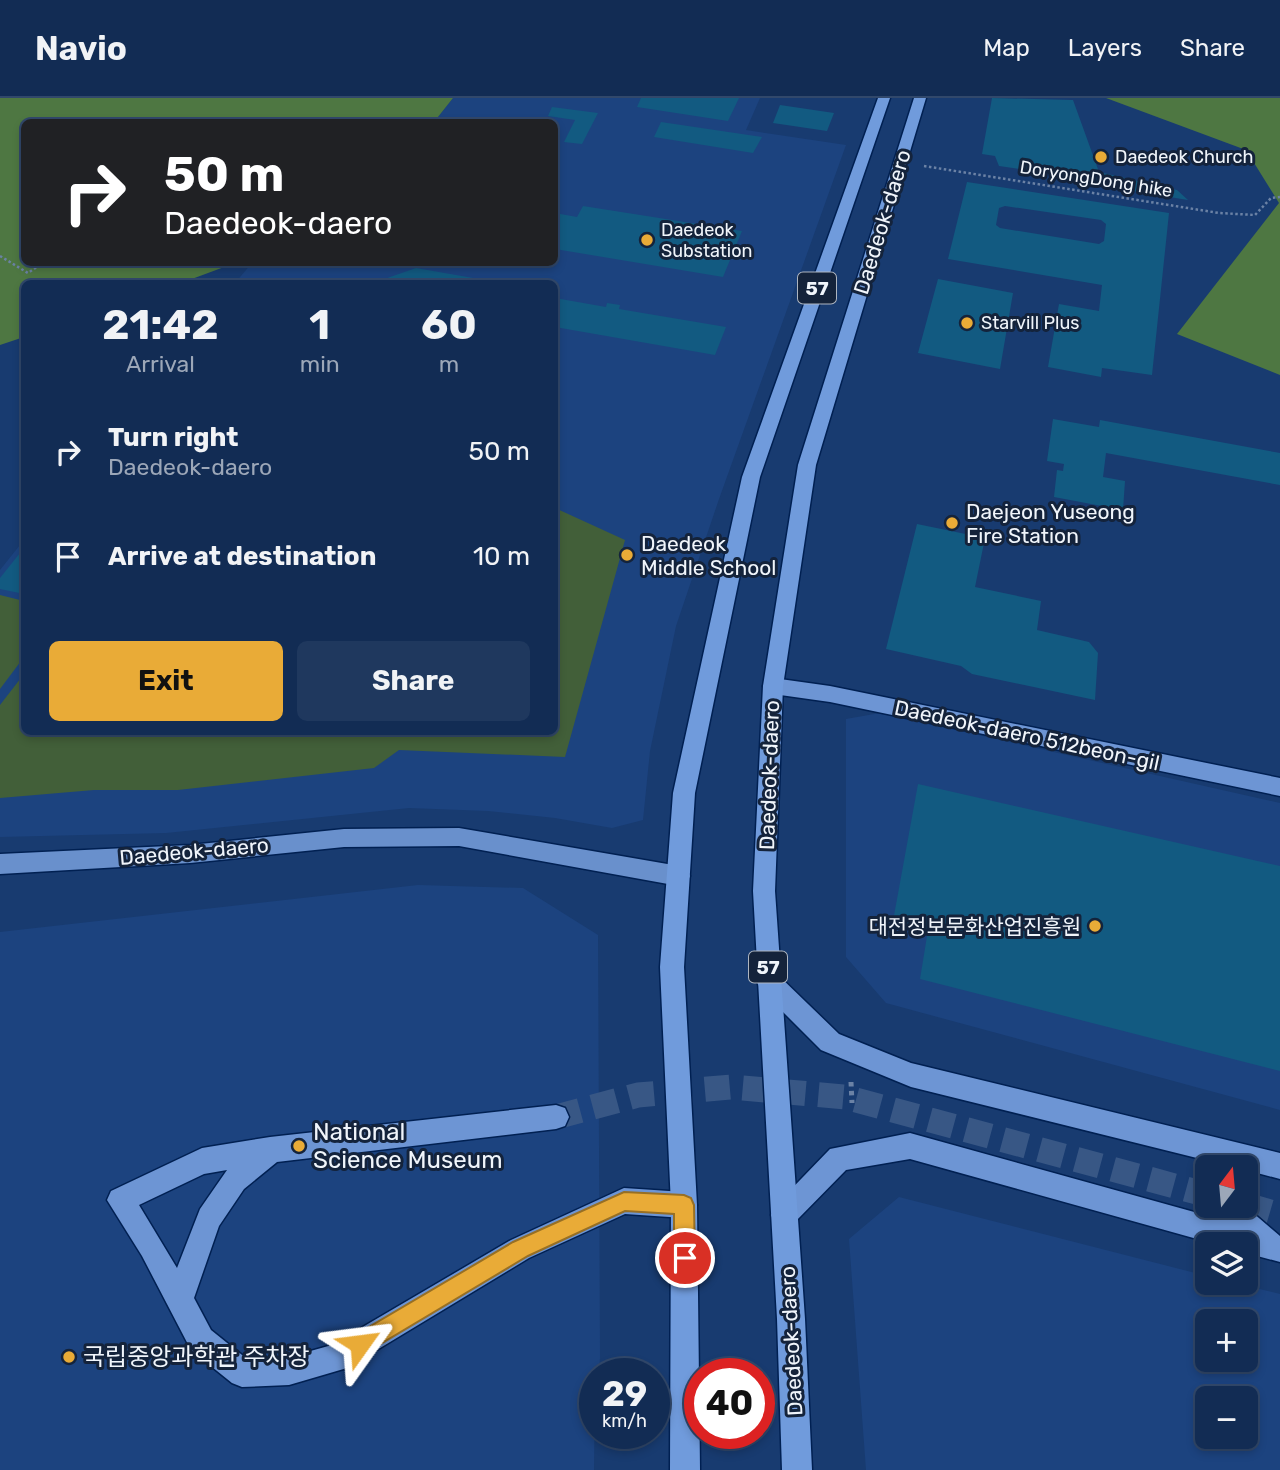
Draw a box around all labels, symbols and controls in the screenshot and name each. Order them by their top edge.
text: Navio [35,29,127,68]
text: Map [983,34,1030,62]
text: Layers [1068,34,1142,62]
text: Share [1180,34,1245,62]
text: 50 m [164,145,284,203]
place label: Daedeok Church [1115,146,1253,168]
icon: right [49,147,140,238]
street label: Daedeok-daero [848,147,916,297]
marker: Daedeok Church [1093,149,1109,165]
street label: DoryongDong hike [1018,156,1174,202]
text: Daedeok-daero [164,204,392,242]
place label: Daedeok Substation [661,219,752,262]
marker: Daedeok Substation [639,232,655,248]
road number: 57 [798,272,836,304]
text: 21:42 [102,300,219,350]
text: 1 [309,300,330,350]
text: 60 [421,300,477,350]
place label: Starvill Plus [981,312,1079,334]
marker: Starvill Plus [959,315,975,331]
text: Arrival [126,350,195,378]
text: min [300,350,340,378]
text: m [439,350,459,378]
text: Turn right [108,422,238,453]
icon: right [49,433,87,471]
text: 50 m [469,436,530,467]
text: Daedeok-daero [108,453,272,481]
place label: Daejeon Yuseong Fire Station [966,499,1135,548]
marker: Daejeon Yuseong Fire Station [944,515,960,531]
place label: Daedeok Middle School [641,531,776,580]
icon: arrive [49,538,87,576]
text: Arrive at destination [108,541,376,572]
text: 10 m [473,541,530,572]
marker: Daedeok Middle School [619,547,635,563]
button: Exit [49,641,283,721]
button: Share [297,641,530,721]
street label: Daedeok-daero 512beon-gil [892,695,1162,775]
street label: Daedeok-daero [754,700,784,850]
street label: Daedeok-daero [118,832,270,870]
place label: 대전정보문화산업진흥원 [868,914,1081,939]
marker: 대전정보문화산업진흥원 [1087,918,1103,934]
road number: 57 [749,952,787,982]
place label: National Science Museum [313,1118,503,1174]
marker: National Science Museum [291,1138,307,1154]
north arrow [1195,1155,1258,1218]
map controls [1195,1155,1258,1449]
pin [655,1228,715,1288]
button: layers [1195,1232,1258,1295]
icon: arrive [666,1239,704,1277]
street label: Daedeok-daero [775,1265,807,1417]
position arrow [323,1307,397,1381]
button: + [1195,1309,1258,1372]
place label: 국립중앙과학관 주차장 [83,1343,310,1371]
marker: 국립중앙과학관 주차장 [61,1349,77,1365]
speed limit sign: 40 [684,1358,775,1449]
text: 29 [602,1373,647,1415]
button: − [1195,1386,1258,1449]
text: km/h [602,1410,647,1432]

